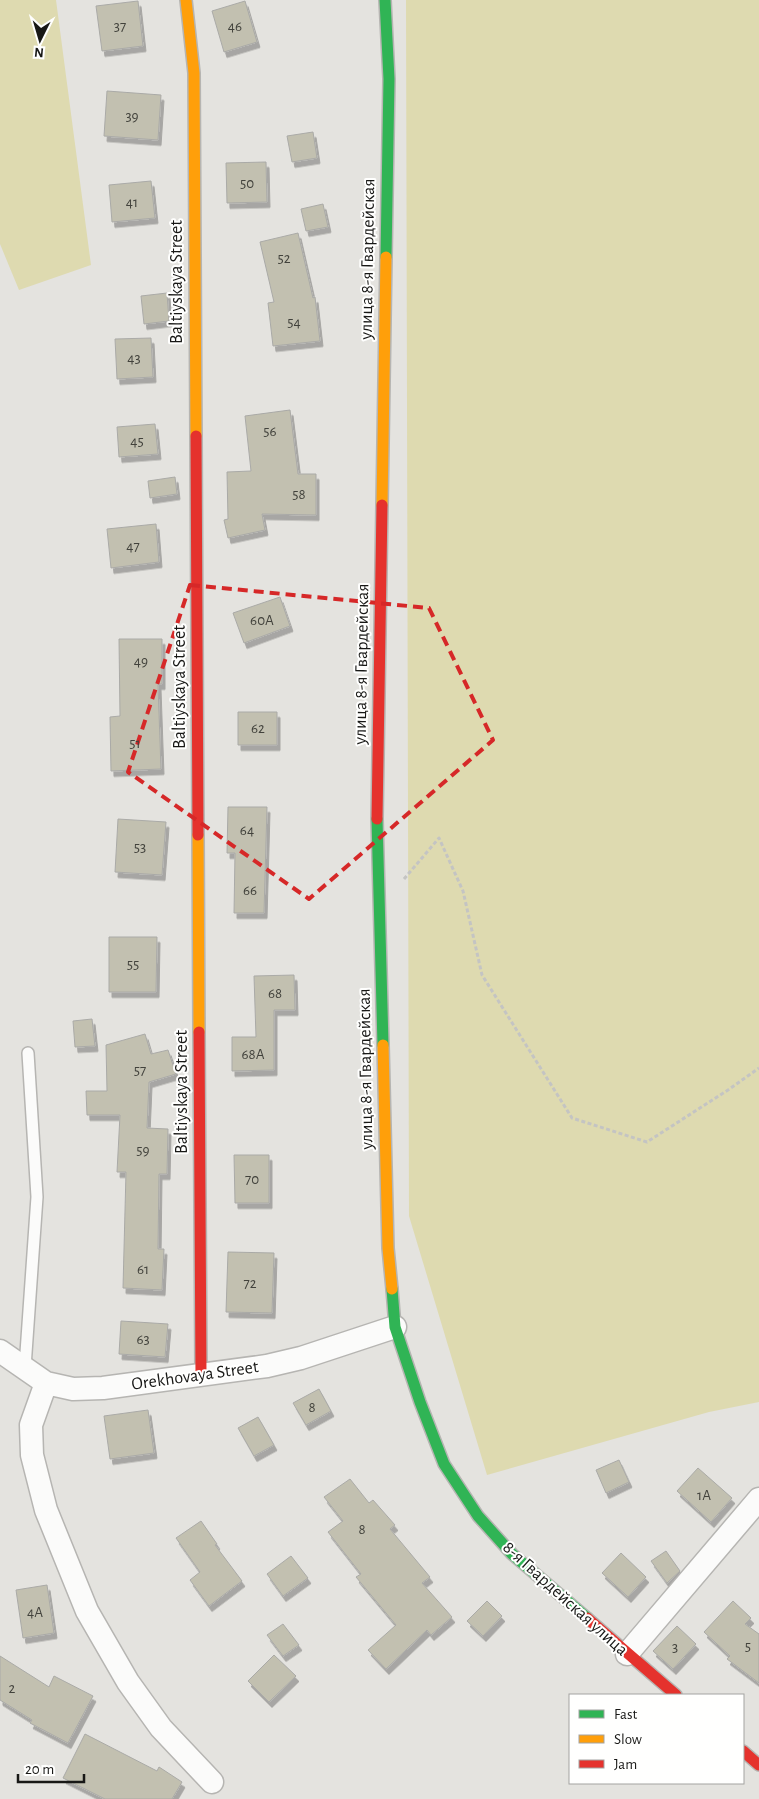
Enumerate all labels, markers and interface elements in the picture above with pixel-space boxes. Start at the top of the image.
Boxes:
north arrow [15,15,65,65]
house number: 37 [114,19,126,34]
house number: 46 [228,19,242,34]
text: N [33,45,44,59]
house number: 39 [125,109,139,124]
house number: 50 [240,176,254,191]
street label: улица 8-я Гвардейская [358,178,378,341]
house number: 41 [126,195,138,210]
street label: Baltiyskaya Street [168,220,186,344]
house number: 52 [277,251,291,266]
house number: 54 [287,315,301,330]
house number: 43 [127,351,141,366]
house number: 56 [263,424,277,439]
house number: 45 [130,434,144,449]
house number: 58 [292,487,306,502]
house number: 47 [126,539,140,554]
street label: улица 8-я Гвардейская [352,583,372,746]
house number: 60А [250,613,274,628]
street label: Baltiyskaya Street [171,625,189,749]
house number: 49 [134,654,148,669]
house number: 62 [251,721,265,736]
house number: 51 [129,736,141,751]
house number: 64 [240,823,254,838]
house number: 53 [134,840,146,855]
house number: 66 [243,883,257,898]
house number: 55 [127,957,139,972]
house number: 68 [268,986,282,1001]
street label: улица 8-я Гвардейская [356,988,376,1151]
street label: Baltiyskaya Street [173,1030,191,1154]
house number: 68А [242,1047,265,1062]
house number: 57 [134,1063,146,1078]
house number: 59 [136,1143,150,1158]
house number: 70 [245,1172,259,1187]
house number: 61 [137,1262,149,1277]
house number: 72 [243,1276,257,1291]
house number: 63 [136,1332,150,1347]
street label: Orekhovaya Street [130,1358,260,1394]
house number: 8 [308,1400,316,1415]
house number: 1А [697,1488,711,1503]
house number: 8 [358,1522,366,1537]
street label: 8-я Гвардейская улица [499,1538,631,1660]
house number: 4А [27,1605,43,1620]
house number: 5 [745,1639,751,1654]
house number: 3 [672,1640,678,1655]
house number: 2 [9,1681,16,1696]
legend [569,1694,744,1784]
text: Fast [614,1707,638,1722]
text: Slow [614,1732,642,1747]
scale bar [18,1752,84,1784]
text: Jam [614,1757,637,1772]
text: 20 m [25,1762,54,1777]

